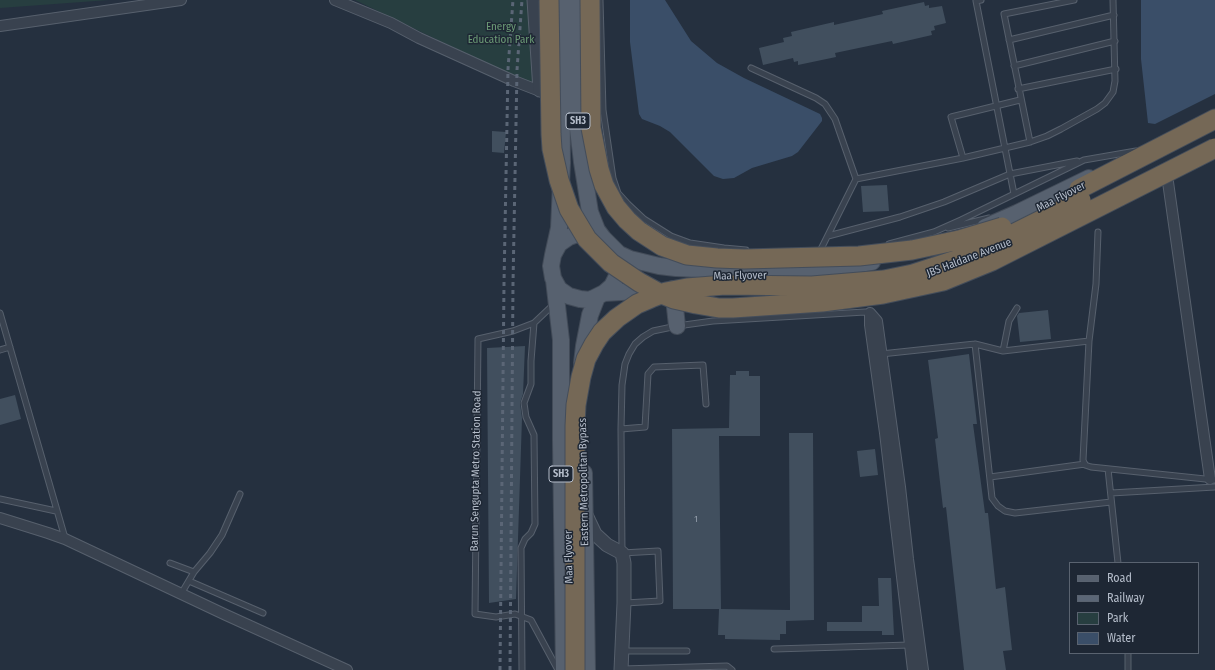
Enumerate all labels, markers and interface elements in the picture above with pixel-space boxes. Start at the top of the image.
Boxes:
park label: Energy Education Park [468,20,534,46]
road number: SH3 [566,113,590,129]
street label: Maa Flyover [1034,179,1088,215]
street label: JBS Haldane Avenue [925,236,1013,280]
street label: Maa Flyover [713,269,767,283]
street label: Barun Sengupta Metro Station Road [468,391,484,551]
street label: Eastern Metropolitan Bypass [576,418,592,546]
road number: SH3 [549,466,573,482]
house number: 1 [694,514,698,524]
street label: Maa Flyover [562,530,576,584]
legend [1069,562,1199,654]
text: Road [1107,571,1132,585]
text: Railway [1107,591,1144,605]
text: Park [1107,611,1128,625]
text: Water [1107,631,1135,645]

